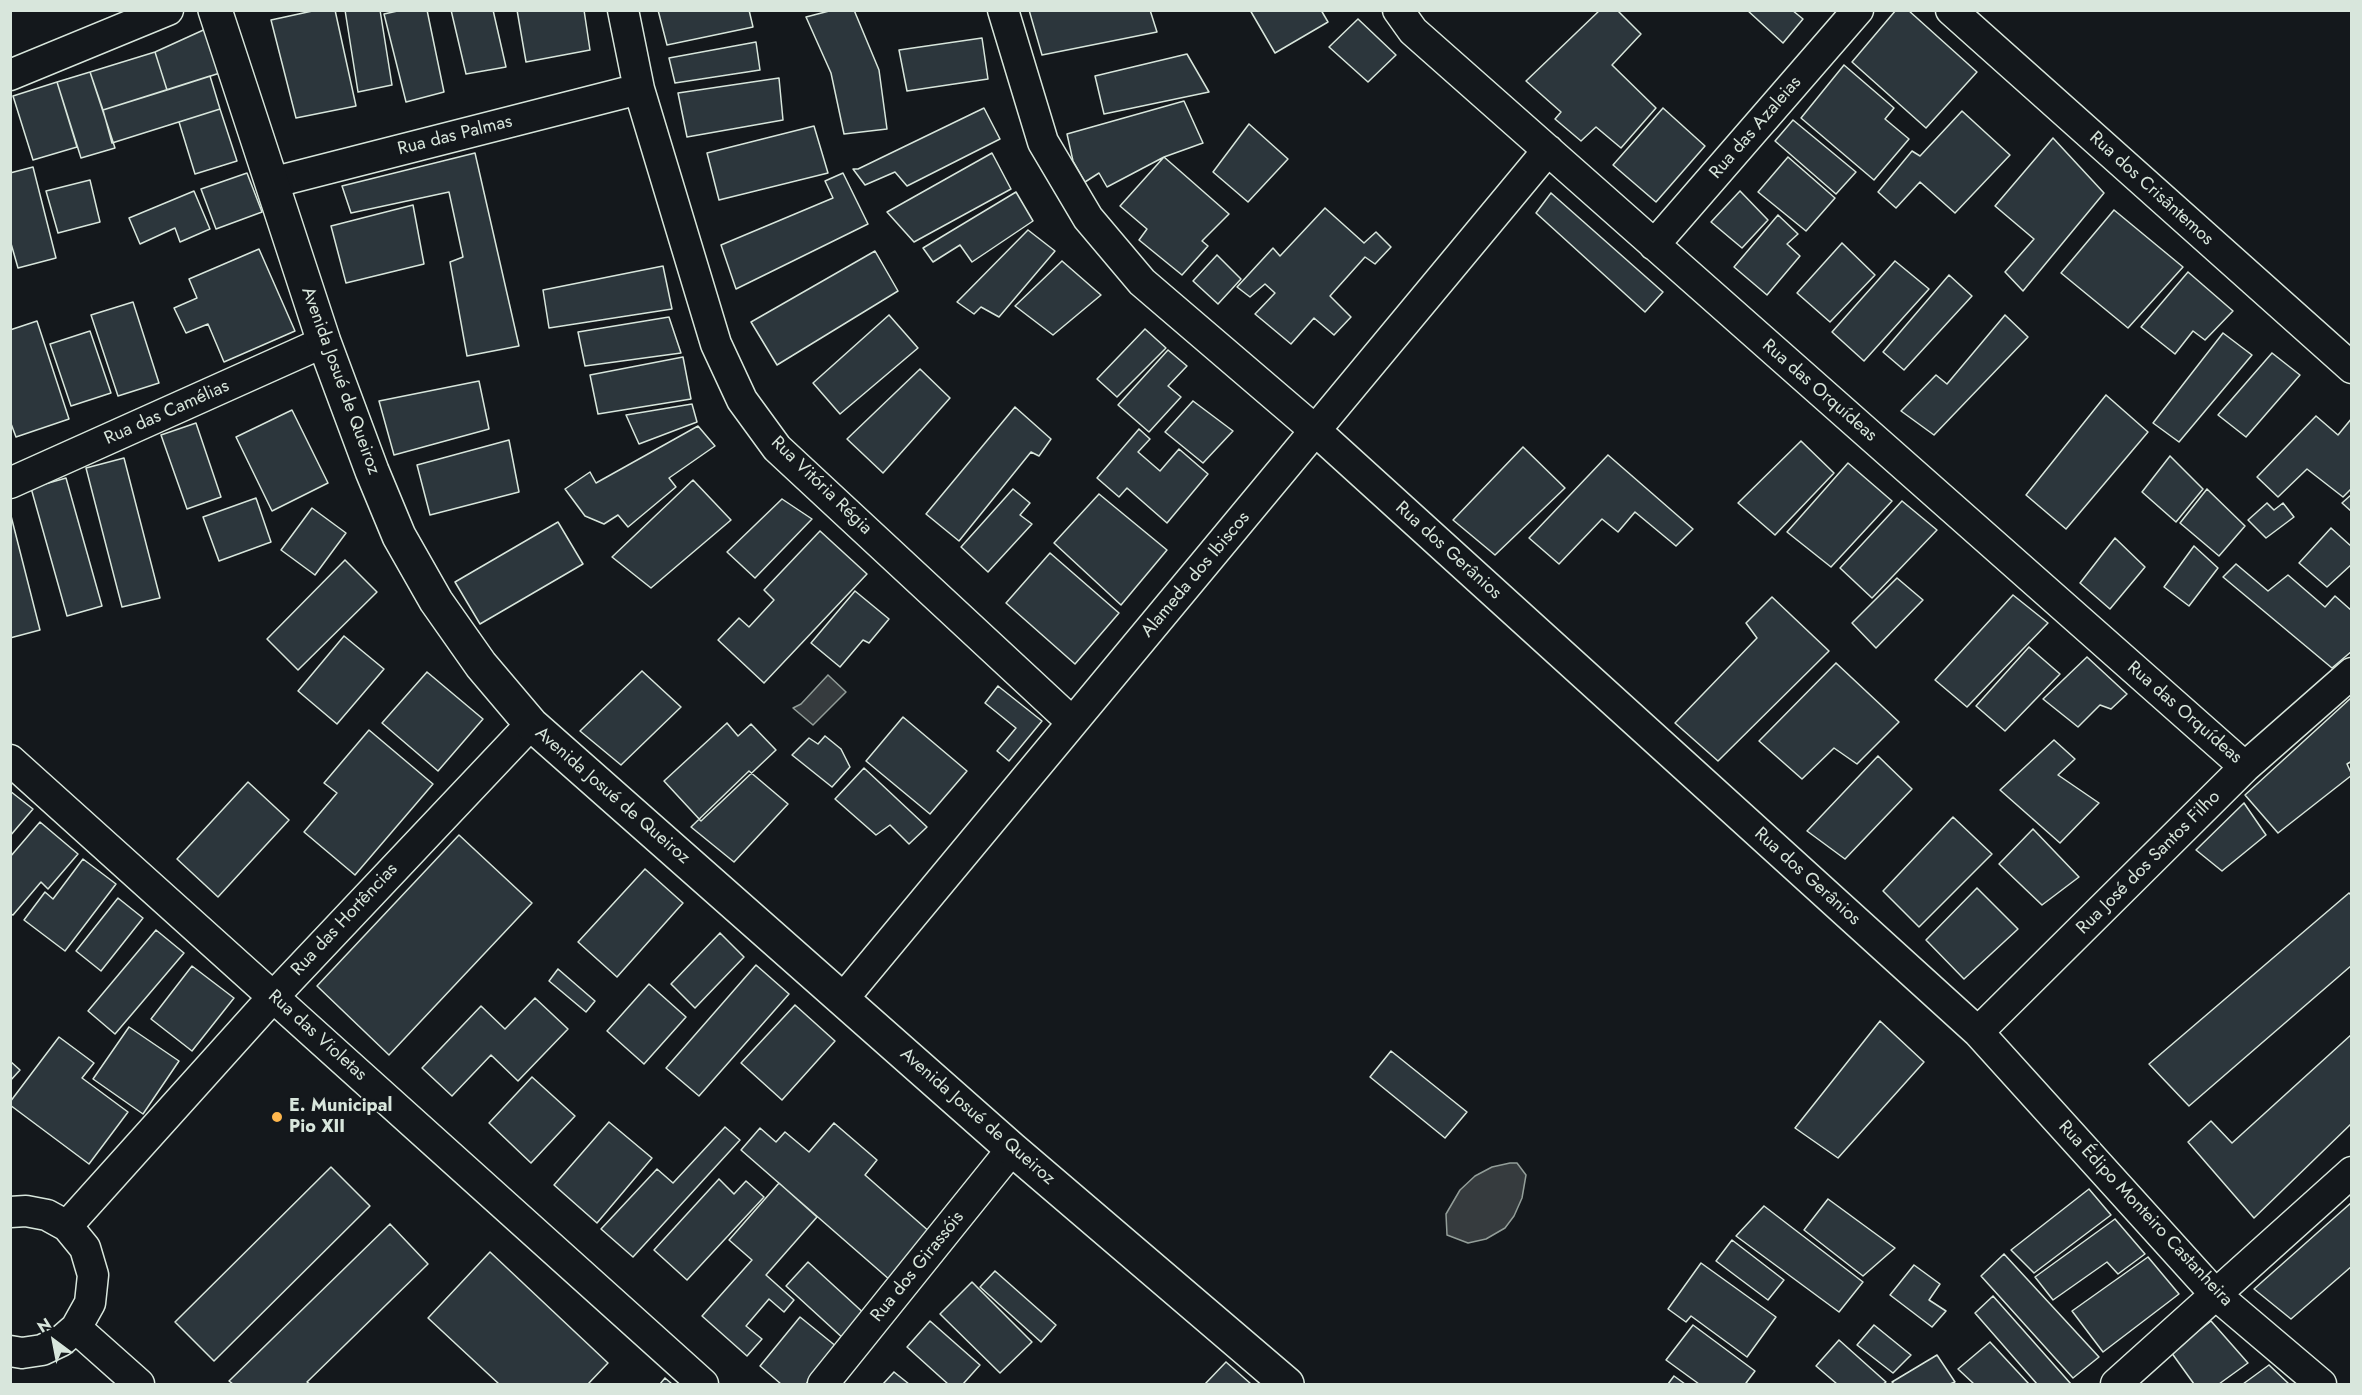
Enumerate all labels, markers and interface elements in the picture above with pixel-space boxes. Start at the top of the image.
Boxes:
street label: Rua das Azaleias [1706,72,1806,184]
street label: Rua das Palmas [396,111,514,161]
street label: Rua dos Crisântemos [2084,128,2218,250]
street label: Avenida Josué de Queiroz [296,284,384,478]
street label: Rua das Orquídeas [1757,335,1881,447]
street label: Rua das Camélias [101,376,233,450]
street label: Rua Vitória Régia [766,432,876,540]
street label: Rua dos Gerânios [1390,498,1506,604]
street label: Alameda dos Ibiscos [1137,508,1255,642]
street label: Rua das Orquídeas [2122,657,2246,769]
street label: Avenida Josué de Queiroz [530,723,694,869]
street label: Rua José dos Santos Filho [2073,787,2225,939]
street label: Rua dos Gerânios [1749,824,1865,930]
street label: Rua das Hortências [287,859,403,981]
street label: Rua das Violetas [263,986,371,1086]
street label: Avenida Josué de Queiroz [895,1044,1059,1190]
place label: E. Municipal Pio XII [289,1096,392,1138]
marker: E. Municipal Pio XII [270,1110,284,1124]
street label: Rua Édipo Monteiro Castanheira [2053,1117,2237,1311]
street label: Rua dos Girassóis [867,1207,969,1327]
north arrow [24,1311,84,1371]
text: N [33,1312,56,1338]

